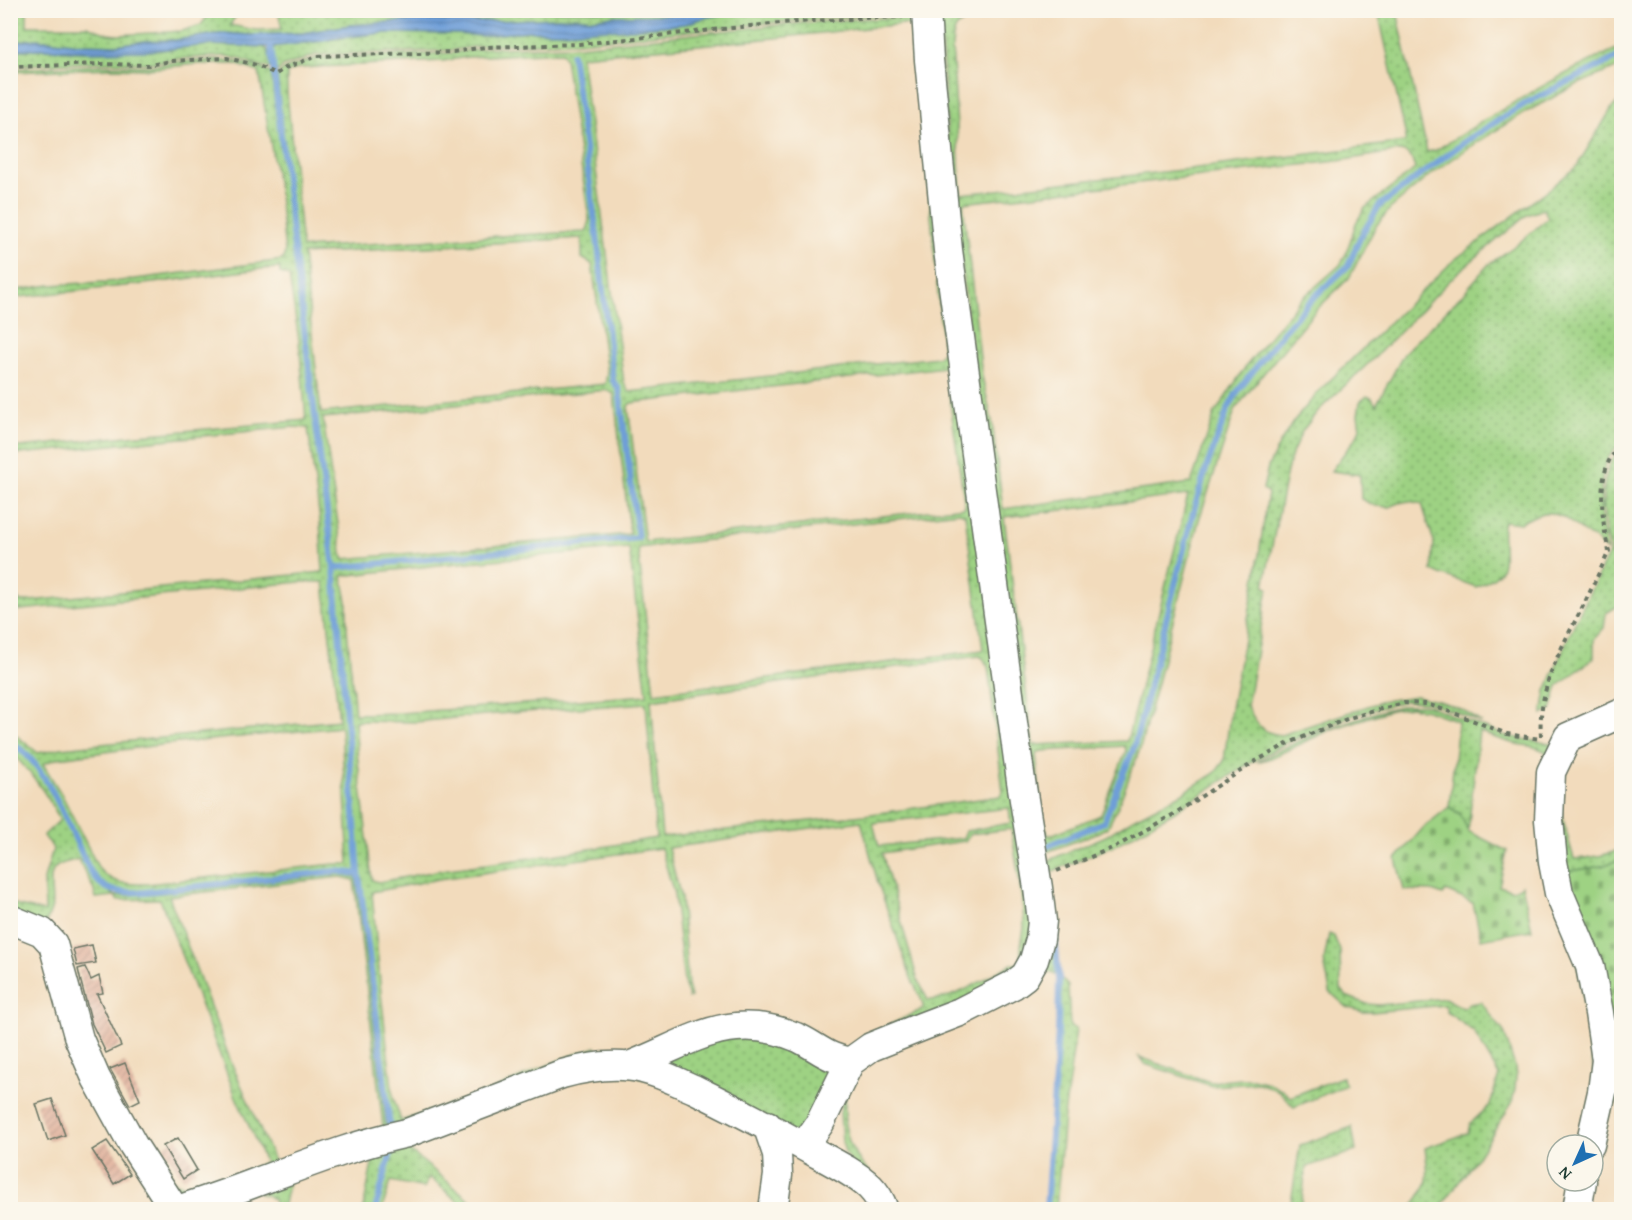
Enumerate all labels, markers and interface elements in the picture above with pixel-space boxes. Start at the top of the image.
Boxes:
north arrow [1545,1133,1605,1193]
text: N [1552,1161,1577,1186]

